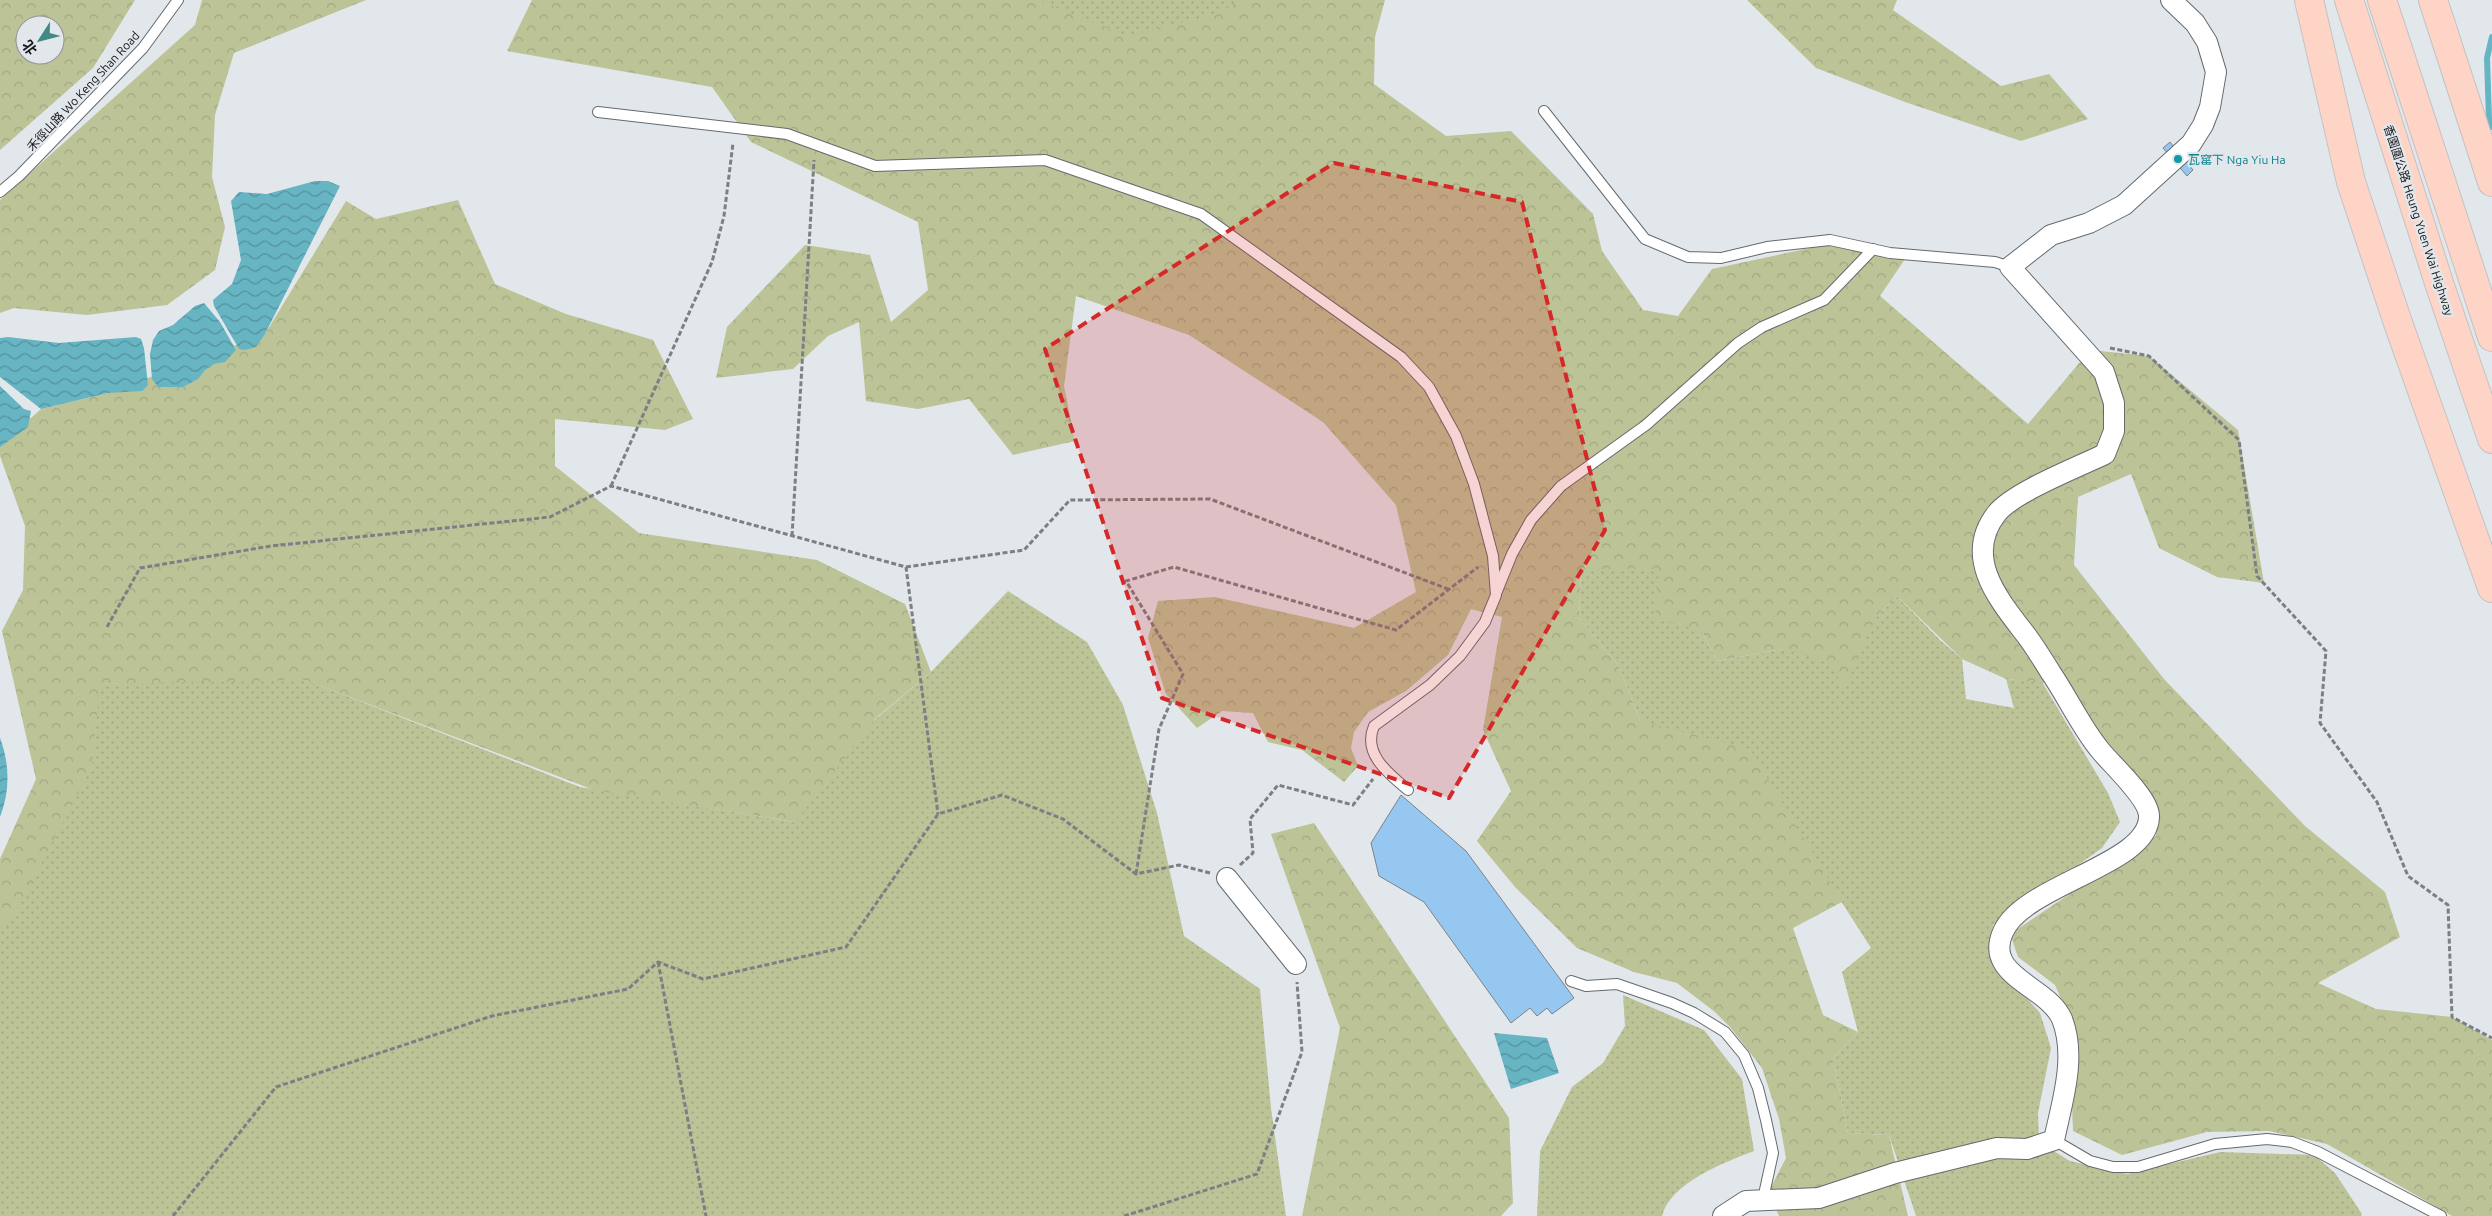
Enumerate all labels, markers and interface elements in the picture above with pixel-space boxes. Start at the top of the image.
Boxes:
north arrow [15,15,65,65]
street label: 禾徑山路 Wo Keng Shan Road [24,29,142,153]
text: 北 [19,37,40,58]
street label: 香園圍公路 Heung Yuen Wai Highway [2382,123,2456,317]
marker: 瓦窰下 Nga Yiu Ha [2172,153,2184,165]
place label: 瓦窰下 Nga Yiu Ha [2188,153,2286,166]

